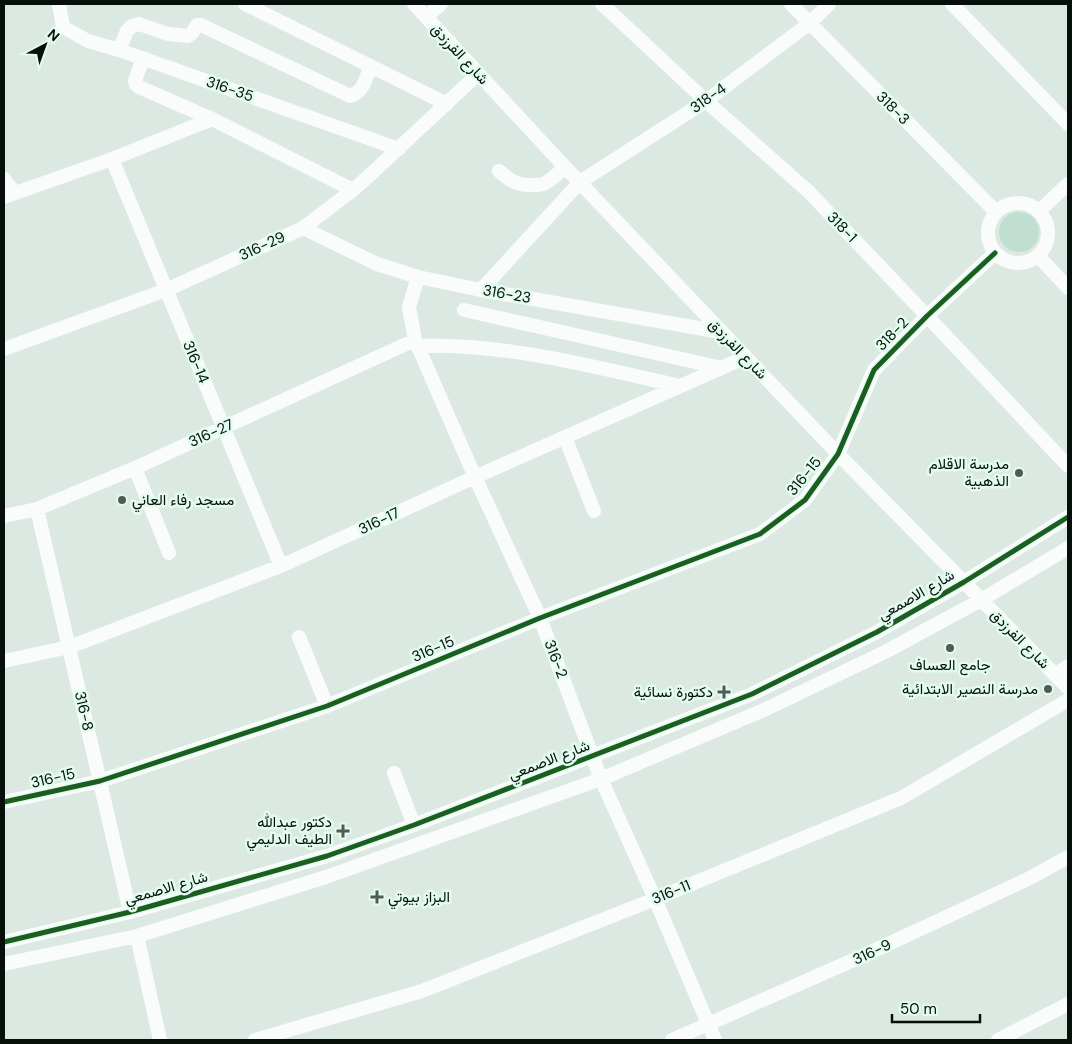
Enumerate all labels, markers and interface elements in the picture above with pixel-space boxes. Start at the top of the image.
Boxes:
street label: شارع الفرزدق [426,19,494,90]
north arrow [20,20,70,70]
text: N [44,25,63,45]
street label: 316-35 [204,72,256,106]
street label: 318-4 [686,78,730,118]
street label: 318-3 [872,87,914,129]
street label: 318-1 [823,207,861,247]
street label: 316-29 [236,227,288,265]
street label: 316-23 [481,280,533,308]
street label: 318-2 [871,313,913,355]
street label: شارع الفرزدق [704,315,772,384]
street label: 316-14 [178,338,214,386]
street label: 316-27 [185,414,237,452]
street label: 316-15 [782,452,826,500]
place label: مدرسة الاقلام الذهبية [929,454,1009,491]
marker: مدرسة الاقلام الذهبية [1013,467,1025,479]
place label: مسجد رفاء العاني [132,490,234,513]
marker: مسجد رفاء العاني [116,494,128,506]
street label: 316-17 [355,503,403,539]
street label: شارع الاصمعي [874,565,960,628]
street label: شارع الفرزدق [985,605,1054,674]
street label: 316-15 [409,631,457,667]
street label: 316-2 [540,637,572,681]
marker: جامع العساف [944,642,956,654]
place label: جامع العساف [910,655,990,676]
place label: مدرسة النصير الابتدائية [902,679,1038,699]
place label: دكتورة نسائية [634,682,713,702]
marker: مدرسة النصير الابتدائية [1042,683,1054,695]
marker: دكتورة نسائية [717,685,731,699]
street label: 316-8 [70,689,98,733]
street label: شارع الاصمعي [505,735,594,787]
street label: 316-15 [29,763,77,793]
place label: دكتور عبدالله الطيف الدليمي [247,812,332,852]
marker: دكتور عبدالله الطيف الدليمي [336,824,350,838]
street label: شارع الاصمعي [122,867,211,912]
street label: 316-11 [649,875,693,909]
place label: البزاز بيوتي [388,887,450,910]
marker: البزاز بيوتي [370,890,384,904]
street label: 316-9 [850,934,894,970]
scale bar [892,992,980,1024]
text: 50 m [900,999,937,1019]

